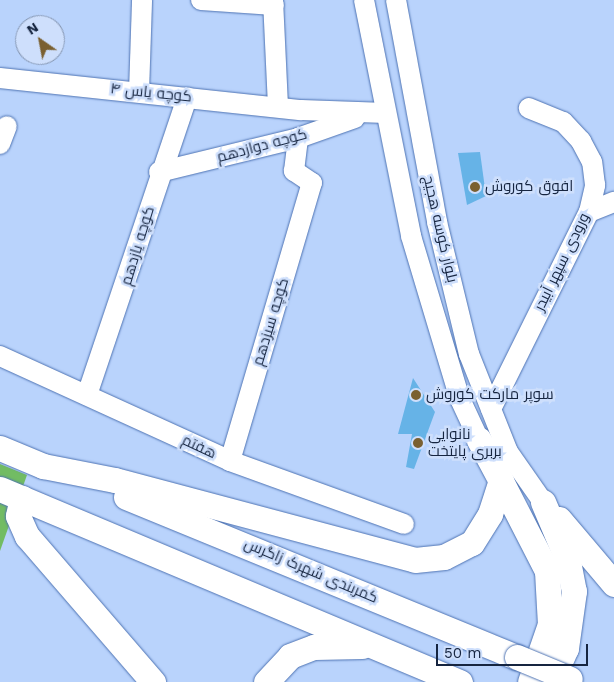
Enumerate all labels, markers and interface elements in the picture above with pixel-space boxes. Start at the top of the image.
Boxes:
north arrow [15,15,65,65]
text: N [24,19,41,38]
street label: کوچه یاس ۴ [109,80,193,106]
street label: کوچه دوازدهم [215,125,309,167]
street label: بلوار کوسه هجیج [419,174,461,284]
place label: افوق کوروش [485,178,573,196]
marker: افوق کوروش [469,181,481,193]
street label: کوچه یازدهم [117,204,159,288]
street label: ورودی سپهر آبیدر [530,210,594,314]
street label: کوچه سیزدهم [249,276,293,368]
place label: سوپر مارکت کوروش [426,386,554,404]
marker: سوپر مارکت کوروش [410,389,422,401]
place label: نانوایی بربری پایتخت [428,425,502,460]
street label: هفتم [179,431,219,463]
marker: نانوایی بربری پایتخت [412,437,424,449]
street label: کمربندی شهرک زاگرس [241,535,381,607]
scale bar [439,634,592,666]
text: 50 m [444,644,481,662]

